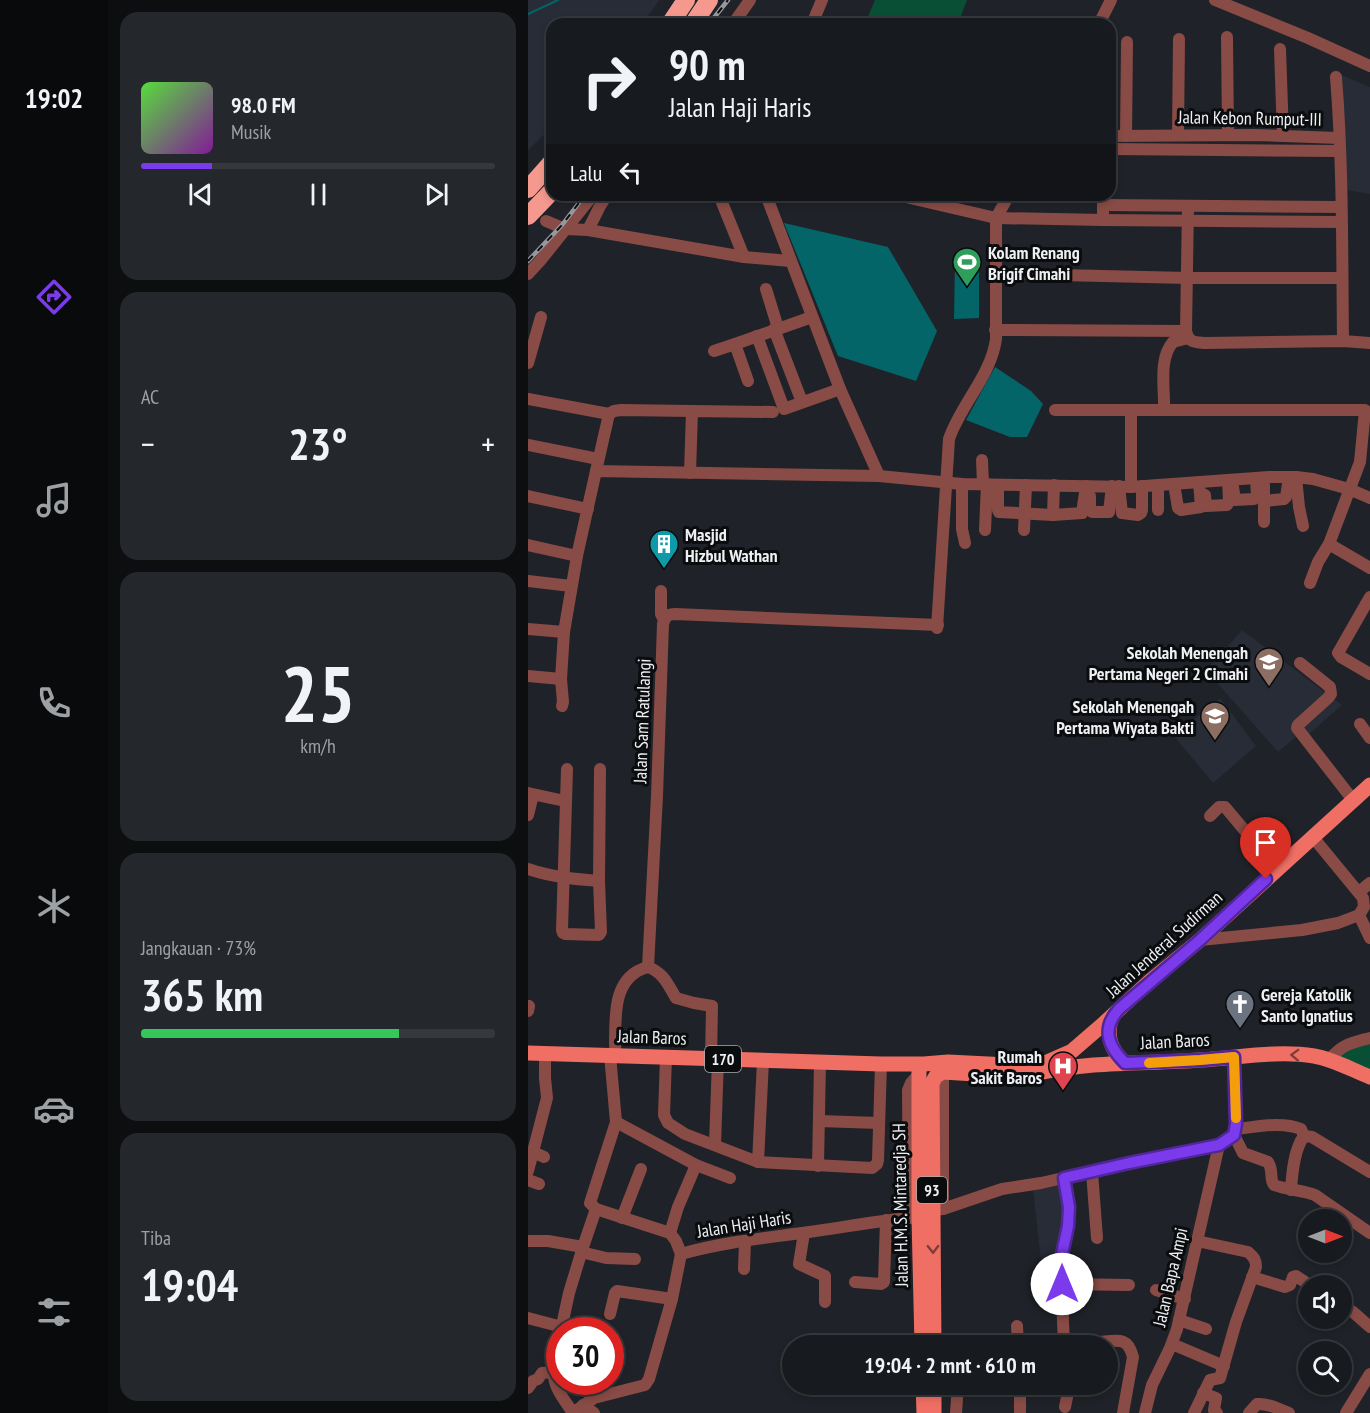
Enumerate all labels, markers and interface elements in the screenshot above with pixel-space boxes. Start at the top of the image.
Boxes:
text: 90 m [669,37,746,92]
icon: right [570,42,648,120]
text: 19:02 [25,81,83,115]
text: Jalan Haji Haris [669,90,811,124]
text: 98.0 FM [231,91,296,119]
street label: Jalan Kebon Rumput-III [1177,105,1322,131]
text: Musik [231,119,271,145]
icon: left [614,156,647,189]
text: Lalu [570,159,602,187]
icon: previous [184,178,217,211]
icon: pause [302,178,335,211]
icon: next [420,178,453,211]
place label: Kolam Renang Brigif Cimahi [988,241,1080,285]
sports icon: Kolam Renang Brigif Cimahi [951,246,983,288]
icon: directions [33,276,75,318]
text: AC [141,384,159,410]
text: 23° [288,414,348,472]
text: − [141,422,155,465]
text: + [481,422,495,465]
icon: music [33,479,75,521]
place label: Masjid Hizbul Wathan [685,523,778,567]
building icon: Masjid Hizbul Wathan [648,528,680,570]
place label: Sekolah Menengah Pertama Negeri 2 Cimahi [1089,641,1248,685]
text: 25 [281,643,355,744]
school or university icon: Sekolah Menengah Pertama Negeri 2 Cimahi [1253,646,1285,688]
street label: Jalan Sam Ratulangi [628,658,656,785]
icon: phone [33,682,75,724]
place label: Sekolah Menengah Pertama Wiyata Bakti [1056,695,1194,739]
school or university icon: Sekolah Menengah Pertama Wiyata Bakti [1199,700,1231,742]
text: km/h [300,733,336,759]
pin [1240,817,1291,879]
icon: arrive [1249,826,1282,859]
icon: climate [33,885,75,927]
street label: Jalan Jenderal Sudirman [1100,886,1227,1003]
text: Jangkauan · 73% [141,935,256,961]
text: 365 km [141,965,263,1023]
place label: Gereja Katolik Santo Ignatius [1261,983,1353,1027]
church icon: Gereja Katolik Santo Ignatius [1224,988,1256,1030]
street label: Jalan Baros [616,1024,687,1050]
street label: Jalan Baros [1139,1028,1210,1054]
place label: Rumah Sakit Baros [970,1045,1042,1089]
road number: 170 [705,1046,741,1072]
one-way arrow [1290,1048,1299,1061]
hospital icon: Rumah Sakit Baros [1047,1050,1079,1092]
icon: car [33,1088,75,1130]
street label: Jalan H.M.S. Mintaredja SH [887,1123,913,1288]
road number: 93 [917,1177,947,1203]
street label: Jalan Haji Haris [694,1205,793,1243]
north arrow [1298,1209,1352,1263]
map controls [1298,1209,1352,1395]
text: Tiba [141,1225,171,1251]
street label: Jalan Bapa Ampi [1147,1225,1193,1330]
one-way arrow [927,1244,939,1253]
position arrow [1030,1252,1094,1316]
text: 19:04 [141,1255,238,1313]
button: sound [1298,1275,1352,1329]
icon: filters [33,1291,75,1333]
speed limit sign: 30 [546,1317,624,1395]
button: search [1298,1341,1352,1395]
text: 19:04 · 2 mnt · 610 m [864,1351,1036,1379]

